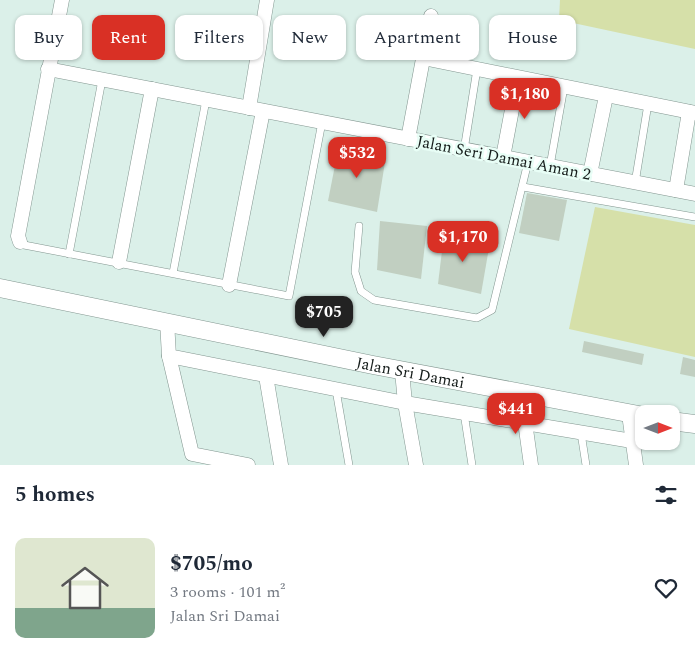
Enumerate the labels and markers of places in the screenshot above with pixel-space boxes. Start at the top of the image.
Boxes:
pin: $1,180 [484,78,566,120]
pin: $532 [327,136,387,179]
pin: $1,170 [422,220,504,263]
pin: $705 [294,296,354,338]
pin: $441 [486,392,546,435]

